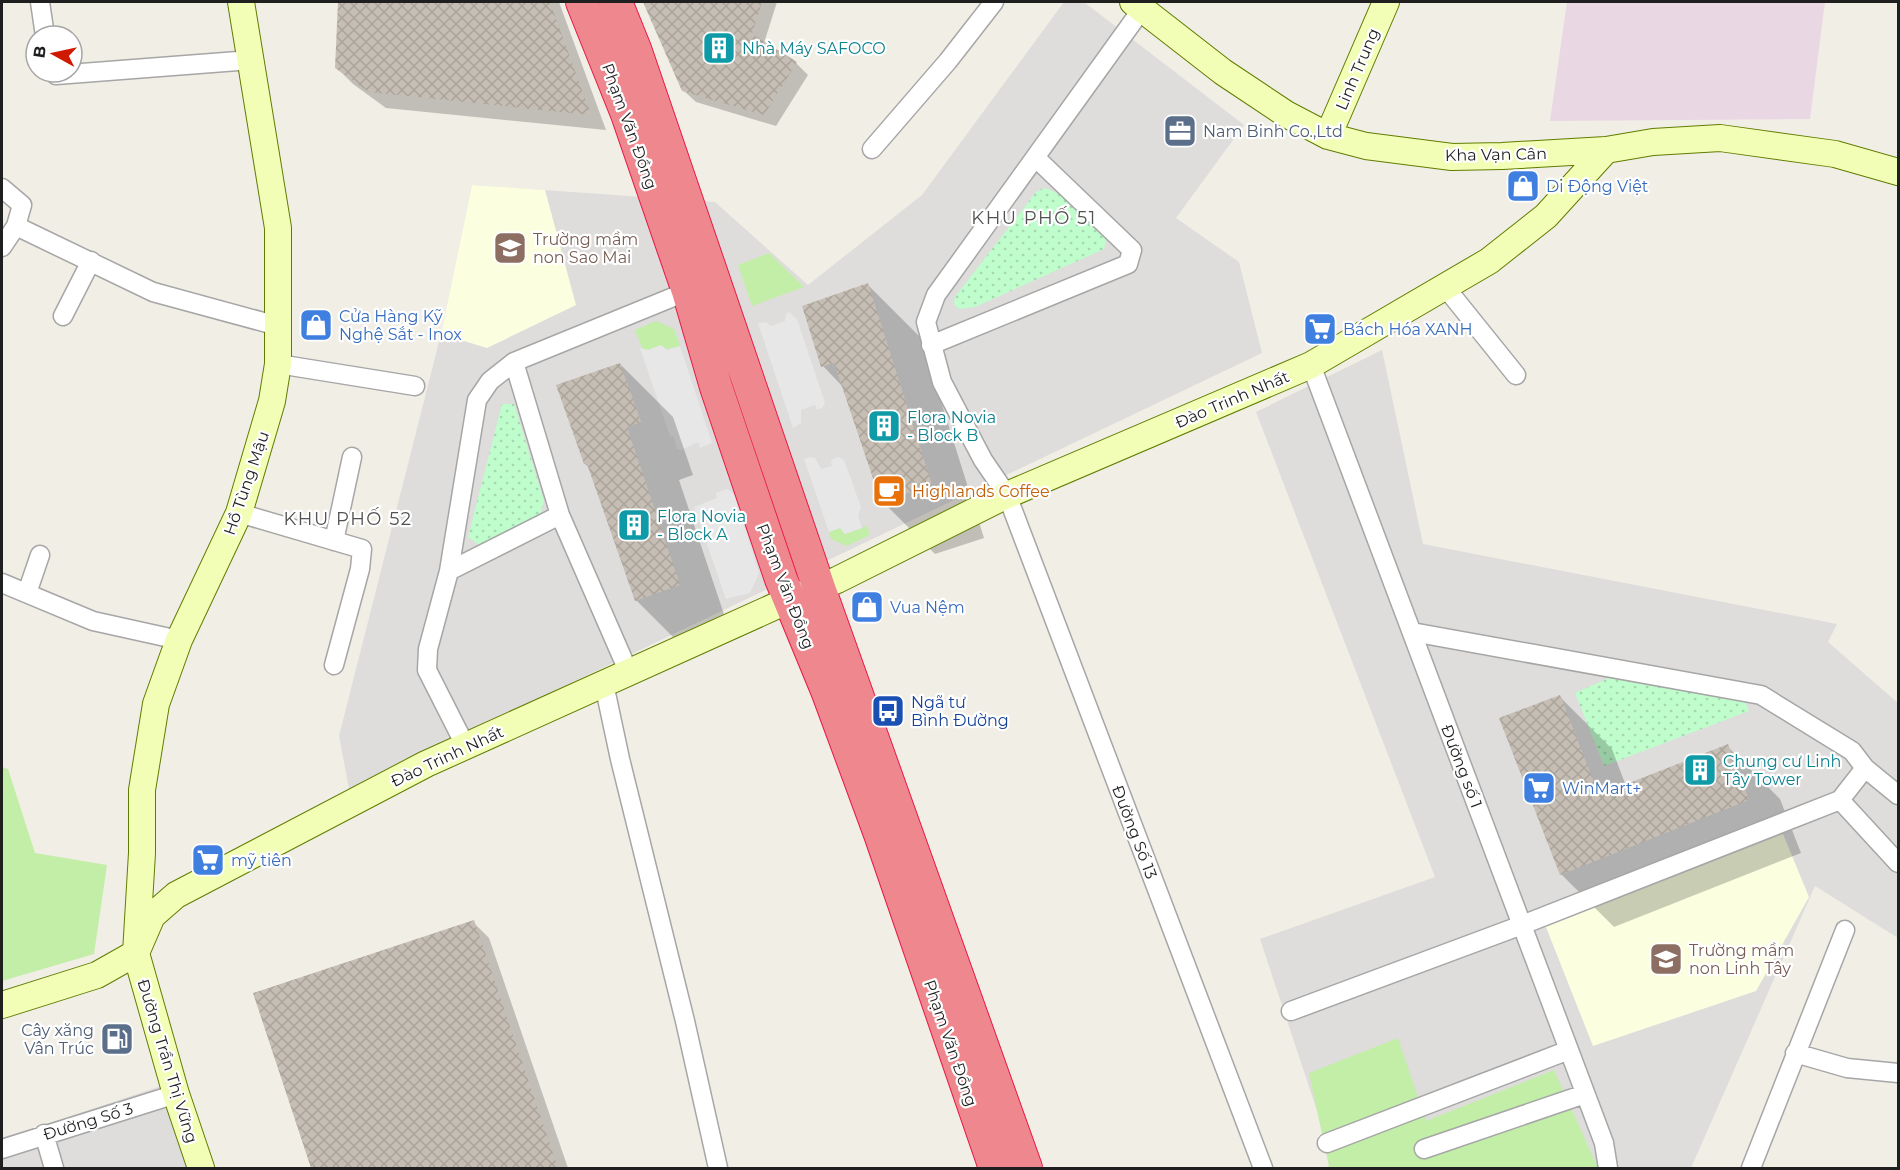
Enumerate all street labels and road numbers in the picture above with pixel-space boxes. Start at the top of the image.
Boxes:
street label: Linh Trung [1332,25,1383,113]
street label: Phạm Văn Đồng [598,61,661,192]
street label: Kha Vạn Cân [1445,144,1547,165]
street label: Đào Trinh Nhất [1172,367,1293,432]
street label: Hồ Tùng Mậu [220,429,273,537]
street label: Phạm Văn Đồng [753,521,818,652]
street label: Đào Trinh Nhất [388,722,507,791]
street label: Đường số 1 [1437,722,1486,810]
street label: Đường Số 13 [1108,783,1161,882]
street label: Đường Trần Thị Vững [134,977,202,1145]
street label: Phạm Văn Đồng [920,977,981,1109]
street label: Đường Số 3 [41,1099,135,1144]

